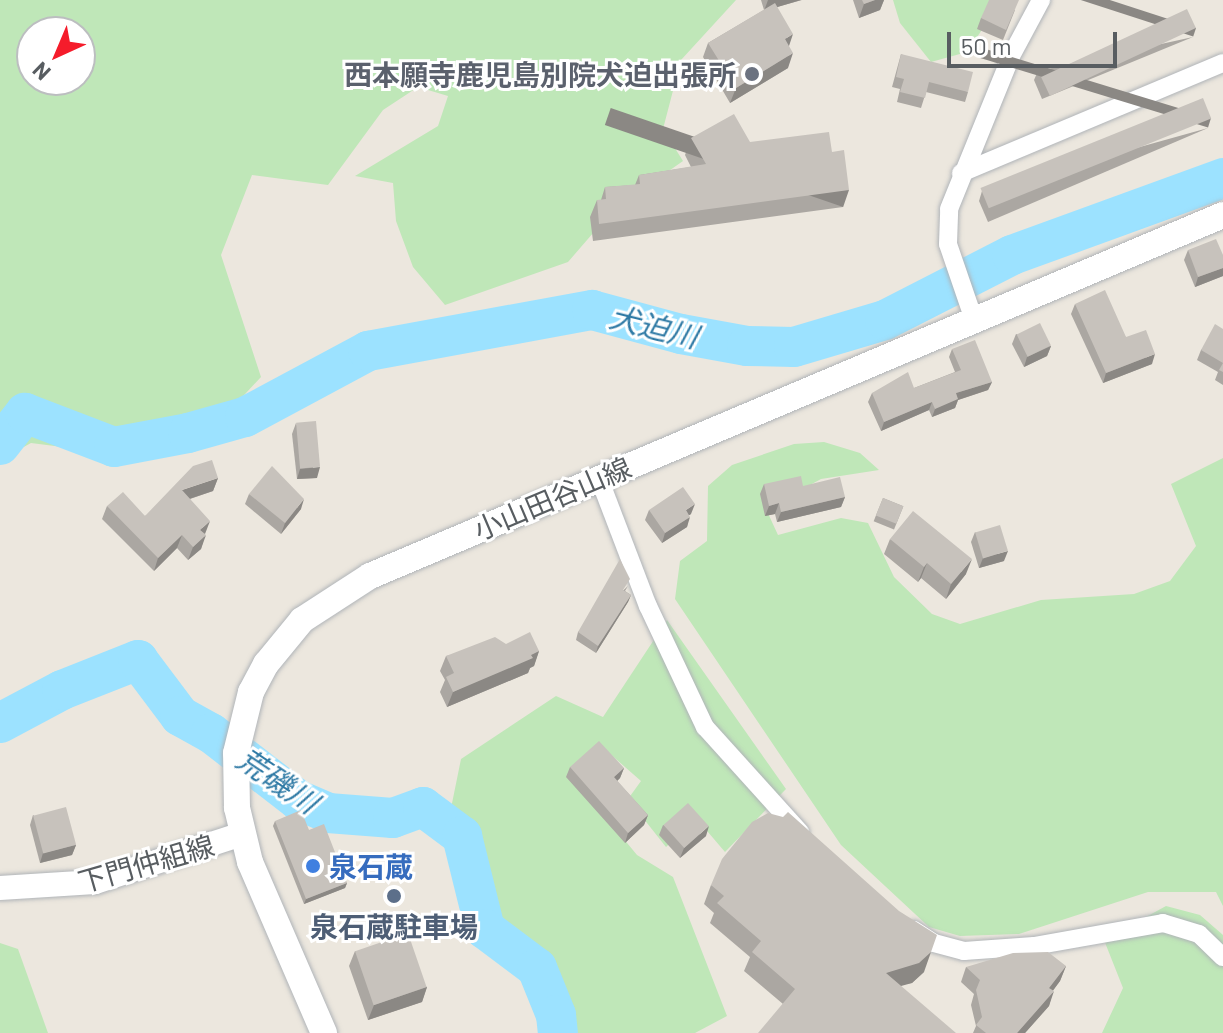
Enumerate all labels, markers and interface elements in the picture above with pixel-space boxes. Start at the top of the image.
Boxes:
north arrow [16,16,96,96]
scale bar [951,16,1121,66]
text: 50 m [961,31,1012,60]
text: N [26,57,55,86]
place label: 西本願寺鹿児島別院犬迫出張所 [344,57,736,91]
marker: 西本願寺鹿児島別院犬迫出張所 [743,65,761,83]
water label: 犬迫川 [606,298,702,354]
street label: 小山田谷山線 [468,450,636,546]
water label: 荒磯川 [231,740,325,820]
street label: 下門仲組線 [74,828,218,898]
place label: 泉石蔵 [329,849,413,883]
marker: 泉石蔵 [304,857,322,875]
marker: 泉石蔵駐車場 [385,887,403,905]
place label: 泉石蔵駐車場 [310,909,478,943]

